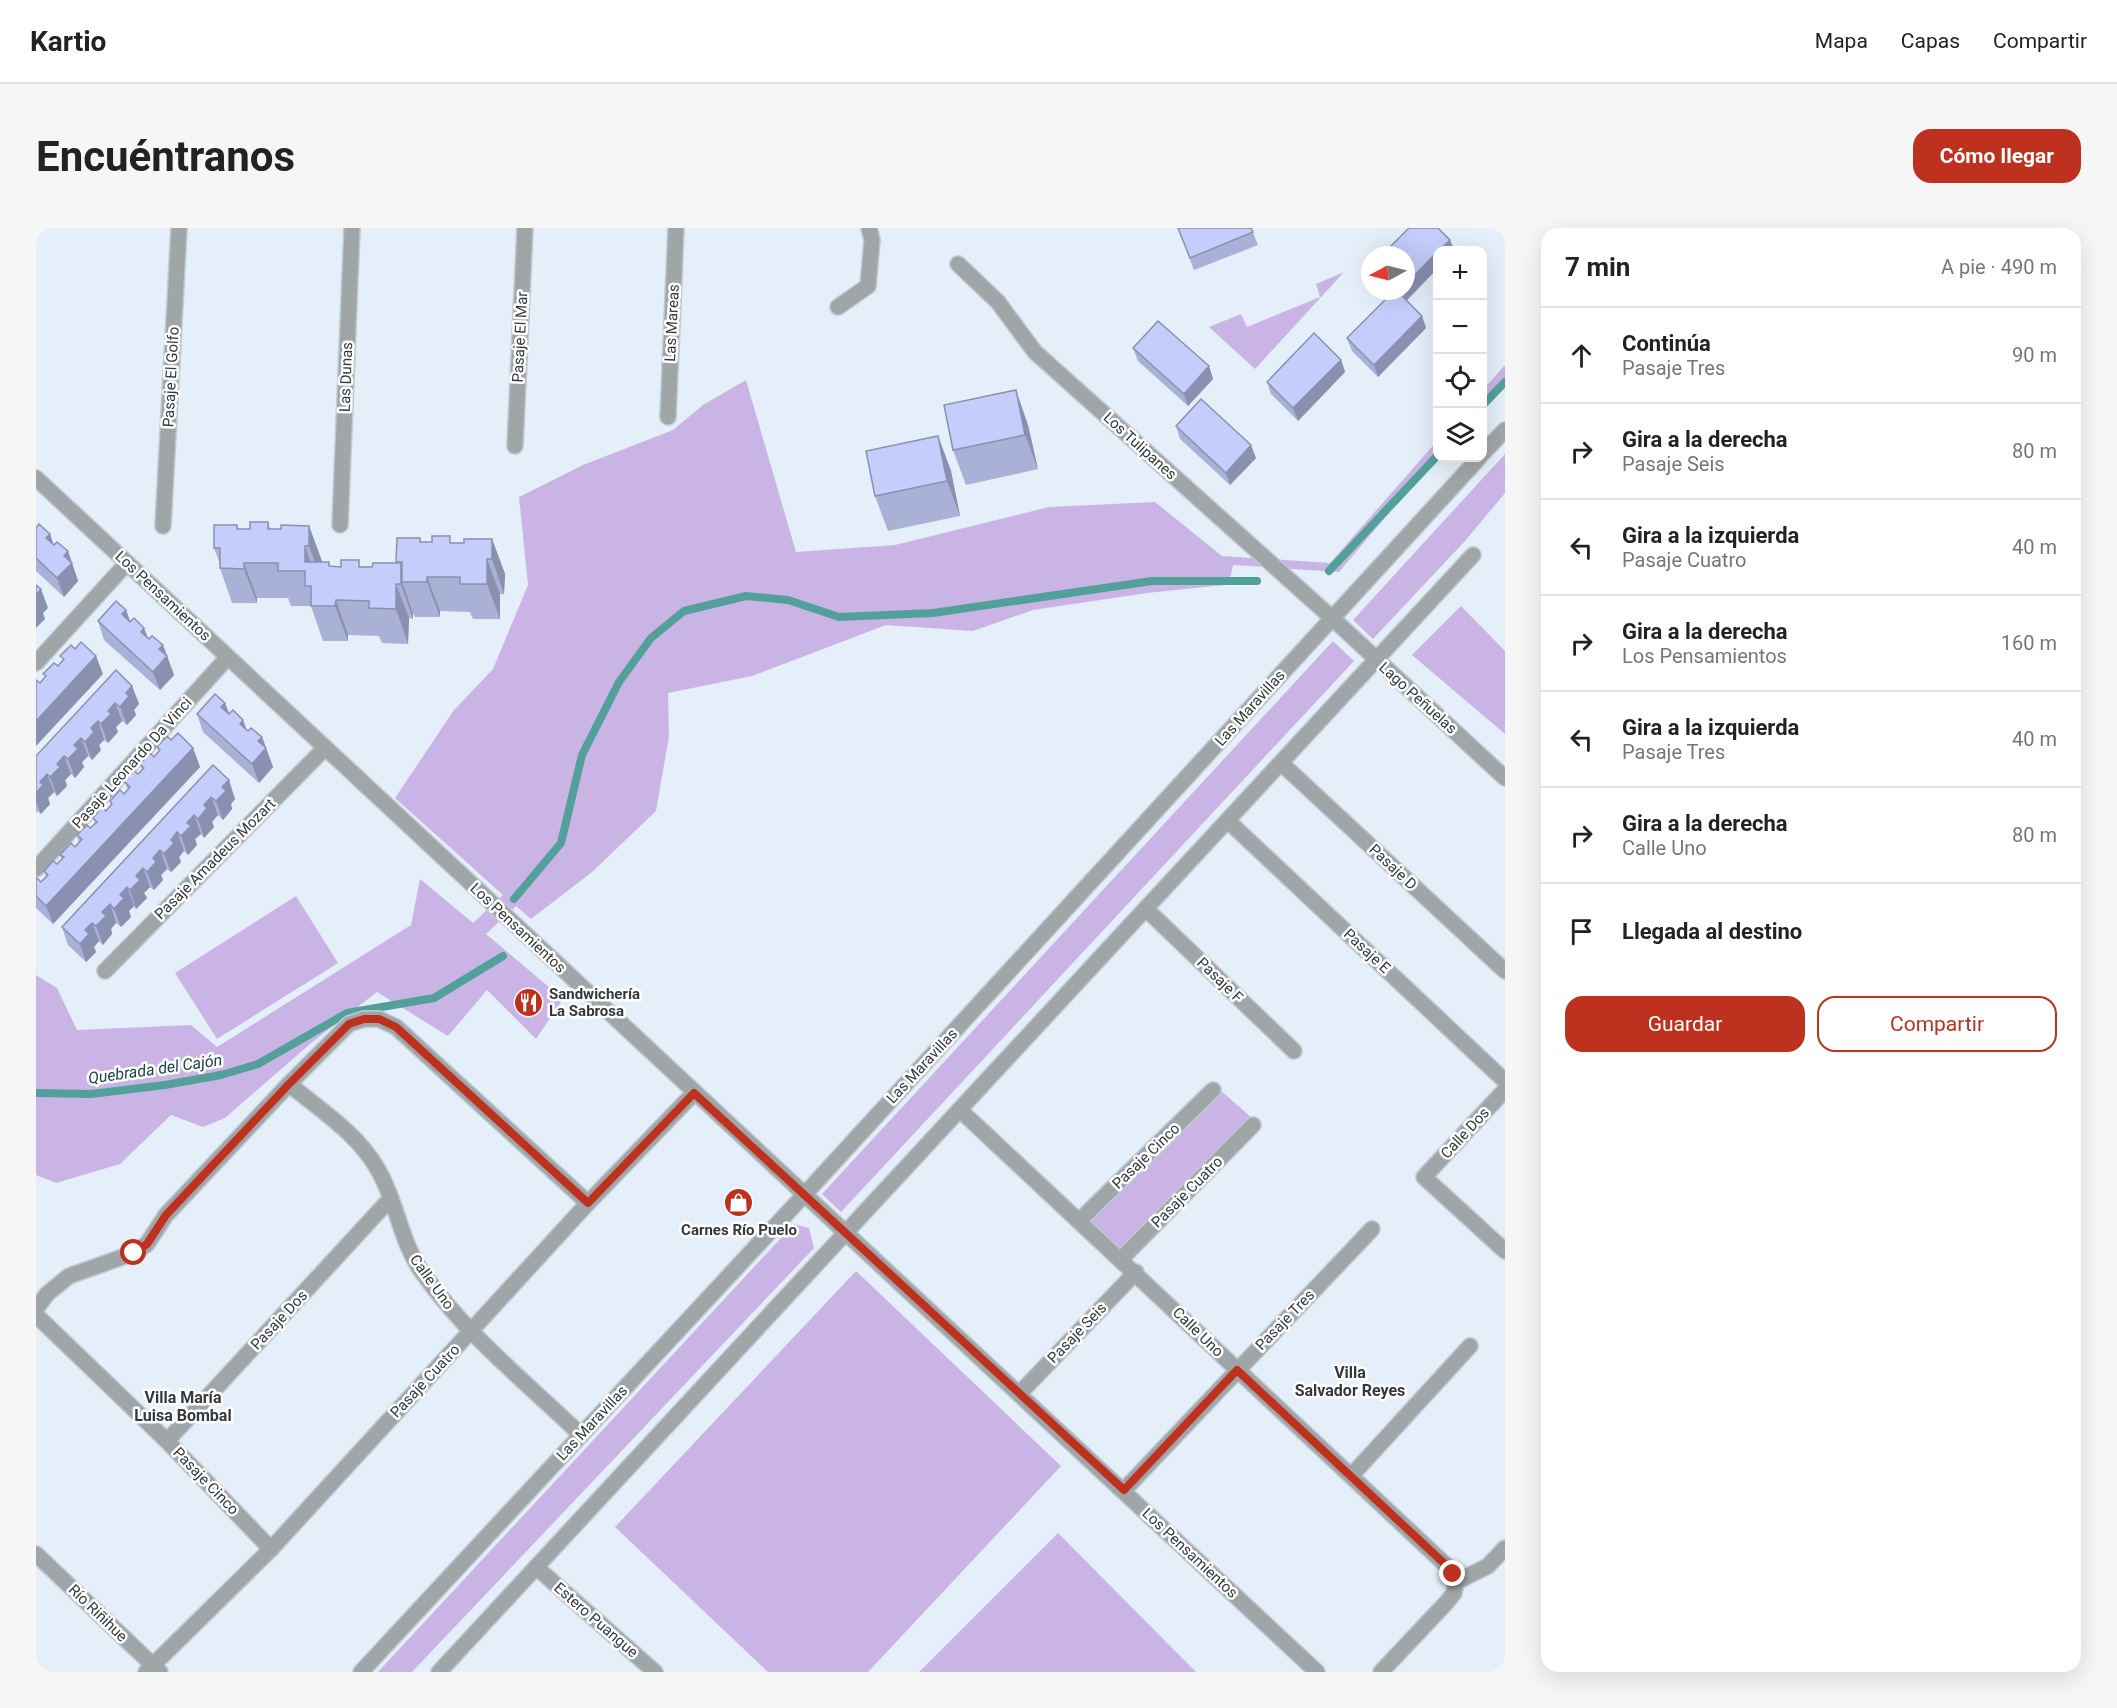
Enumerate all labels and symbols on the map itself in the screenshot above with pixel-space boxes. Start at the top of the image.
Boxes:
north arrow [1361,246,1415,300]
street label: Las Mareas [661,284,683,362]
street label: Pasaje El Mar [509,291,531,383]
street label: Pasaje El Golfo [159,326,183,428]
street label: Las Dunas [336,342,356,412]
street label: Los Tulipanes [1100,408,1180,484]
street label: Los Pensamientos [112,547,214,645]
street label: Lago Peñuelas [1375,658,1461,738]
street label: Las Maravillas [1211,666,1289,750]
street label: Pasaje Leonardo Da Vinci [68,694,196,832]
street label: Pasaje Amadeus Mozart [151,795,279,923]
street label: Pasaje D [1365,840,1421,894]
street label: Los Pensamientos [467,879,569,977]
street label: Pasaje E [1340,925,1394,977]
street label: Pasaje F [1193,954,1247,1006]
place label: Sandwichería La Sabrosa [549,985,640,1020]
restaurant icon: Sandwichería La Sabrosa [512,987,544,1019]
street label: Las Maravillas [883,1025,961,1107]
water label: Quebrada del Cajón [87,1050,223,1088]
street label: Calle Dos [1437,1104,1493,1162]
street label: Pasaje Cinco [1109,1119,1183,1193]
street label: Pasaje Cuatro [1148,1153,1226,1231]
shop icon: Carnes Río Puelo [723,1187,755,1219]
place label: Carnes Río Puelo [681,1221,797,1239]
route start [120,1239,146,1265]
street label: Calle Uno [406,1251,458,1313]
street label: Pasaje Dos [247,1286,311,1354]
street label: Pasaje Tres [1252,1286,1318,1354]
street label: Pasaje Seis [1044,1299,1110,1367]
street label: Calle Uno [1169,1303,1227,1361]
street label: Pasaje Cuatro [387,1341,463,1421]
district label: Villa Salvador Reyes [1295,1363,1405,1400]
street label: Las Maravillas [553,1382,631,1464]
district label: Villa María Luisa Bombal [134,1388,232,1425]
street label: Pasaje Cinco [169,1444,243,1518]
street label: Los Pensamientos [1139,1504,1241,1602]
route end [1439,1560,1465,1586]
street label: Estero Puangue [550,1579,642,1661]
street label: Río Riñihue [65,1581,131,1645]

